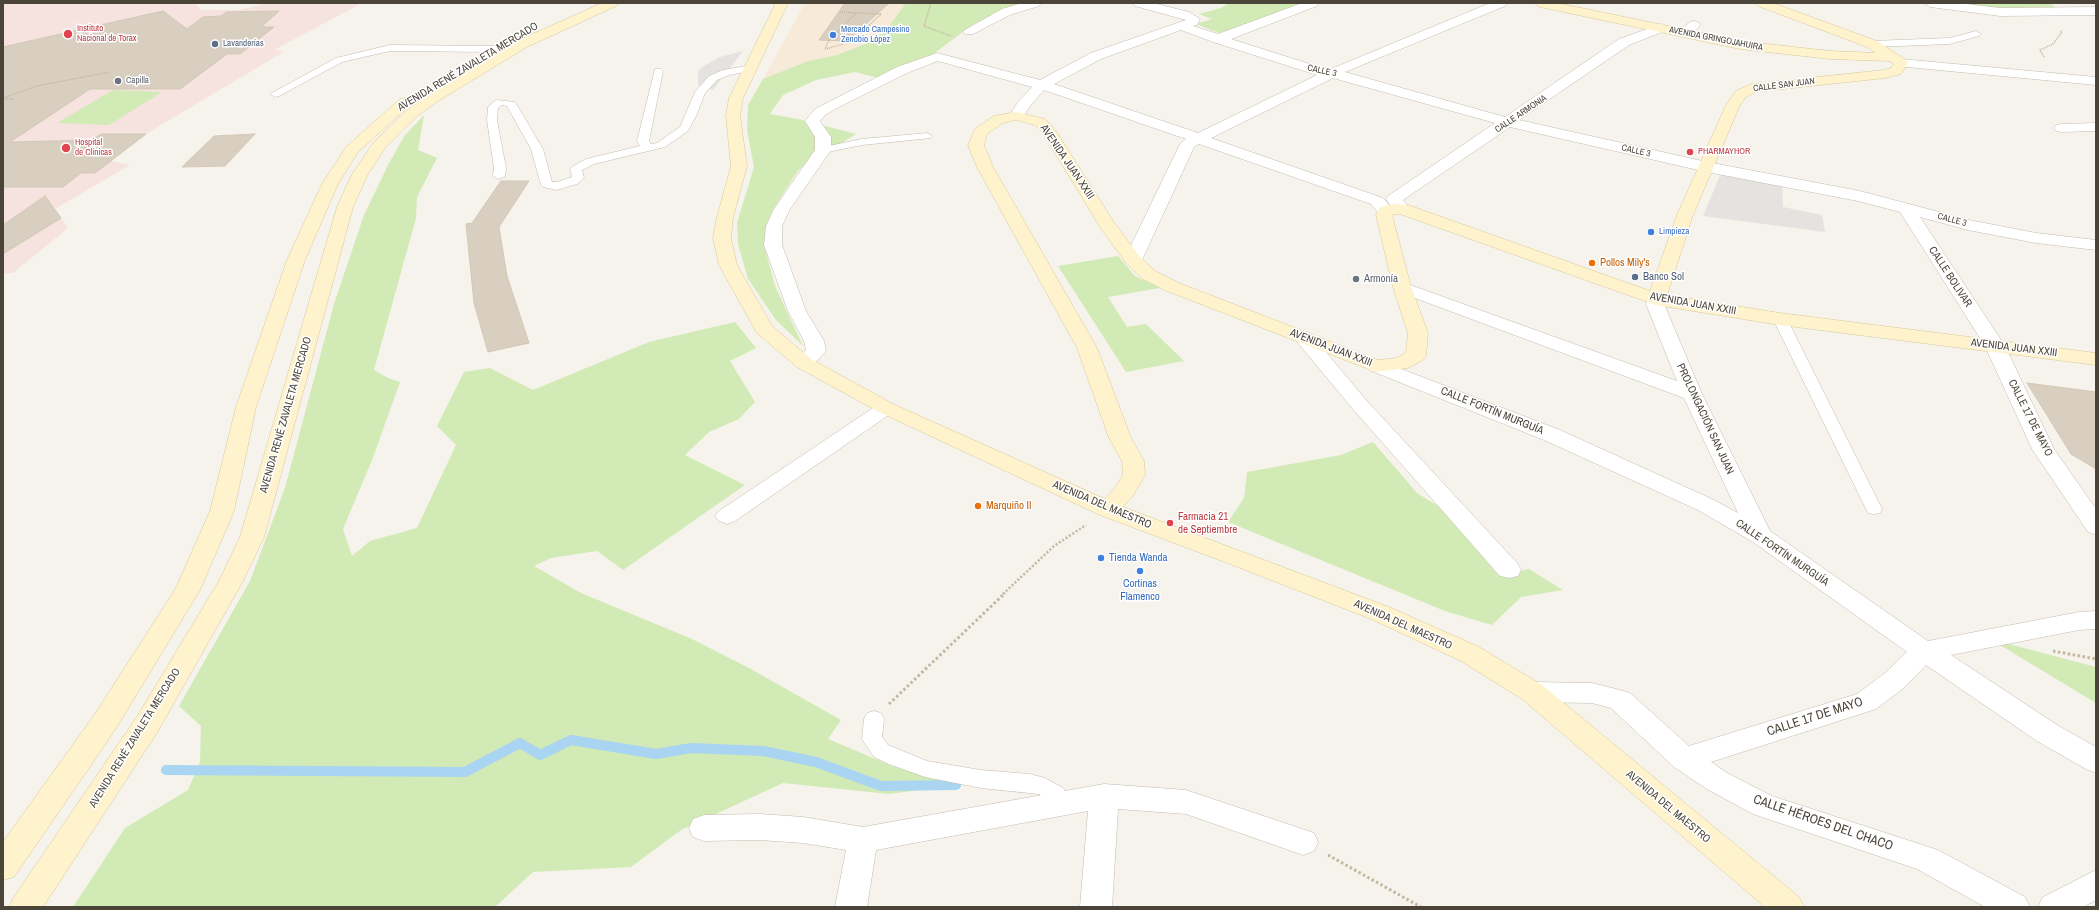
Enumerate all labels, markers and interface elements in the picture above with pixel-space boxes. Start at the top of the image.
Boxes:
street label: AVENIDA RENÉ ZAVALETA MERCADO [395,20,541,114]
place label: Instituto Nacional de Torax [77,24,136,45]
place label: Mercado Campesino Zenobio López [841,25,909,46]
street label: AVENIDA GRINGOJAHUIRA [1668,25,1764,53]
marker: Instituto Nacional de Torax [62,28,74,40]
marker: Mercado Campesino Zenobio López [828,30,838,40]
marker: Lavanderías [210,39,220,49]
place label: Lavanderías [223,39,264,49]
street label: CALLE 3 [1306,63,1338,79]
marker: Capilla [113,76,123,86]
place label: Capilla [126,76,149,86]
street label: CALLE SAN JUAN [1753,76,1815,94]
street label: CALLE ARMONIA [1493,93,1549,135]
street label: AVENIDA JUAN XXIII [1037,122,1097,202]
place label: Hospital de Clínicas [75,138,112,159]
marker: Hospital de Clínicas [60,142,72,154]
street label: CALLE 3 [1620,142,1652,160]
marker: PHARMAYHOR [1685,147,1695,157]
place label: PHARMAYHOR [1698,147,1750,157]
street label: CALLE 3 [1936,211,1968,229]
marker: Limpieza [1646,227,1656,237]
place label: Limpieza [1659,227,1689,237]
street label: CALLE BOLIVAR [1926,244,1974,310]
place label: Pollos Mily's [1600,256,1650,270]
marker: Pollos Mily's [1587,258,1597,268]
place label: Banco Sol [1643,270,1684,284]
place label: Armonía [1364,272,1398,286]
marker: Banco Sol [1630,272,1640,282]
marker: Armonía [1351,274,1361,284]
street label: AVENIDA JUAN XXIII [1649,290,1737,318]
street label: AVENIDA JUAN XXIII [1288,326,1374,370]
street label: AVENIDA RENÉ ZAVALETA MERCADO [257,335,315,495]
street label: AVENIDA JUAN XXIII [1970,336,2058,360]
street label: PROLONGACIÓN SAN JUAN [1673,361,1737,477]
street label: CALLE 17 DE MAYO [2005,377,2055,459]
street label: CALLE FORTÍN MURGUÍA [1439,384,1545,438]
street label: AVENIDA DEL MAESTRO [1051,478,1153,532]
place label: Marquiño II [986,499,1032,513]
marker: Marquiño II [973,501,983,511]
place label: Farmacia 21 de Septiembre [1178,510,1237,536]
street label: CALLE FORTÍN MURGUÍA [1733,517,1831,589]
marker: Farmacia 21 de Septiembre [1165,518,1175,528]
place label: Tienda Wanda [1109,551,1168,565]
marker: Tienda Wanda [1096,553,1106,563]
marker: Cortinas Flamenco [1135,566,1145,576]
place label: Cortinas Flamenco [1120,577,1160,603]
street label: AVENIDA DEL MAESTRO [1352,597,1454,653]
street label: AVENIDA RENÉ ZAVALETA MERCADO [87,666,183,810]
street label: CALLE 17 DE MAYO [1765,694,1865,740]
street label: AVENIDA DEL MAESTRO [1623,768,1713,846]
street label: CALLE HÉROES DEL CHACO [1751,792,1895,854]

